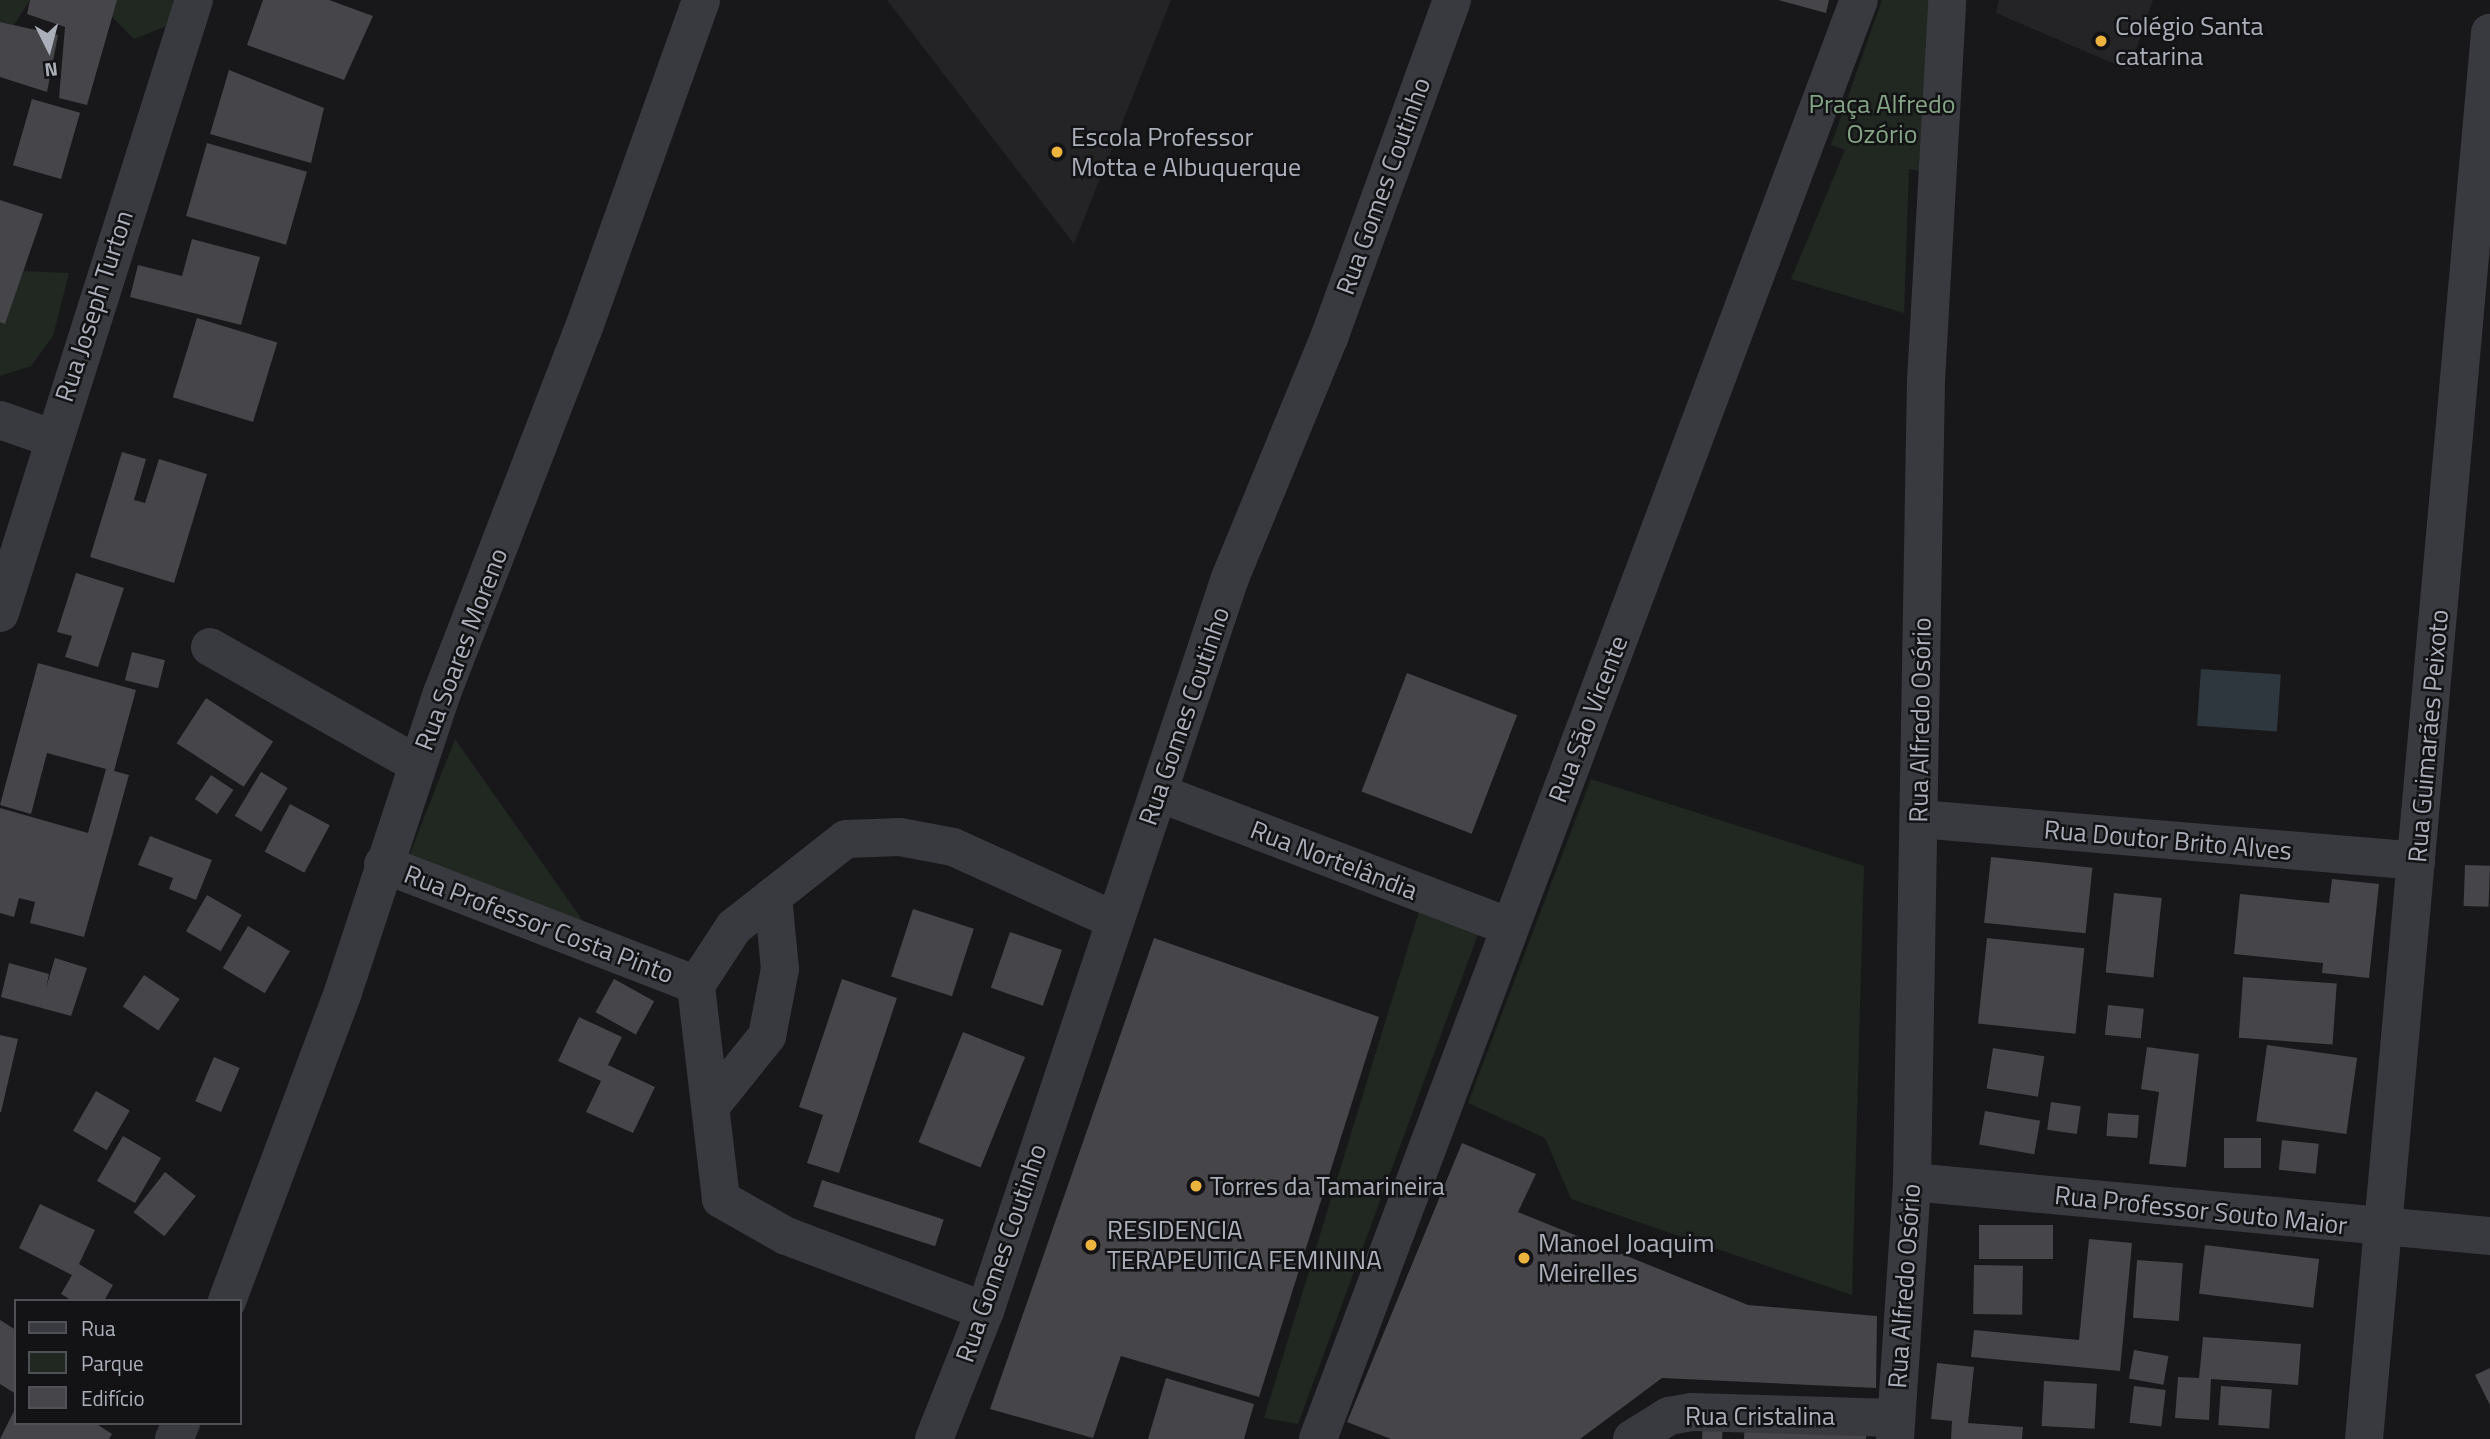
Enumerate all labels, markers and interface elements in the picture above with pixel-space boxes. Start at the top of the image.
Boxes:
place label: Colégio Santa catarina [2115,10,2263,72]
north arrow [14,14,84,84]
marker: Colégio Santa catarina [2093,33,2109,49]
text: N [43,55,59,85]
street label: Rua Gomes Coutinho [1329,73,1437,299]
park label: Praça Alfredo Ozório [1809,88,1955,150]
place label: Escola Professor Motta e Albuquerque [1071,121,1301,182]
marker: Escola Professor Motta e Albuquerque [1049,144,1065,160]
street label: Rua Joseph Turton [48,206,140,406]
street label: Rua Soares Moreno [408,544,514,754]
street label: Rua Gomes Coutinho [1132,603,1236,829]
street label: Rua Guimarães Peixoto [2401,608,2455,864]
street label: Rua Alfredo Osório [1903,617,1937,823]
street label: Rua São Vicente [1542,631,1634,807]
street label: Rua Nortelândia [1246,814,1422,906]
street label: Rua Doutor Brito Alves [2043,814,2293,866]
street label: Rua Professor Costa Pinto [400,858,678,990]
street label: Rua Gomes Coutinho [949,1140,1053,1366]
place label: Torres da Tamarineira [1210,1170,1445,1202]
marker: Torres da Tamarineira [1188,1178,1204,1194]
street label: Rua Professor Souto Maior [2053,1179,2349,1241]
street label: Rua Alfredo Osório [1881,1183,1927,1389]
place label: RESIDENCIA TERAPEUTICA FEMININA [1107,1214,1382,1276]
place label: Manoel Joaquim Meirelles [1538,1227,1714,1288]
marker: RESIDENCIA TERAPEUTICA FEMININA [1081,1235,1101,1255]
marker: Manoel Joaquim Meirelles [1516,1250,1532,1266]
legend [14,1299,242,1425]
text: Rua [81,1312,116,1344]
text: Parque [81,1347,144,1379]
text: Edifício [81,1382,145,1414]
street label: Rua Cristalina [1685,1400,1835,1432]

